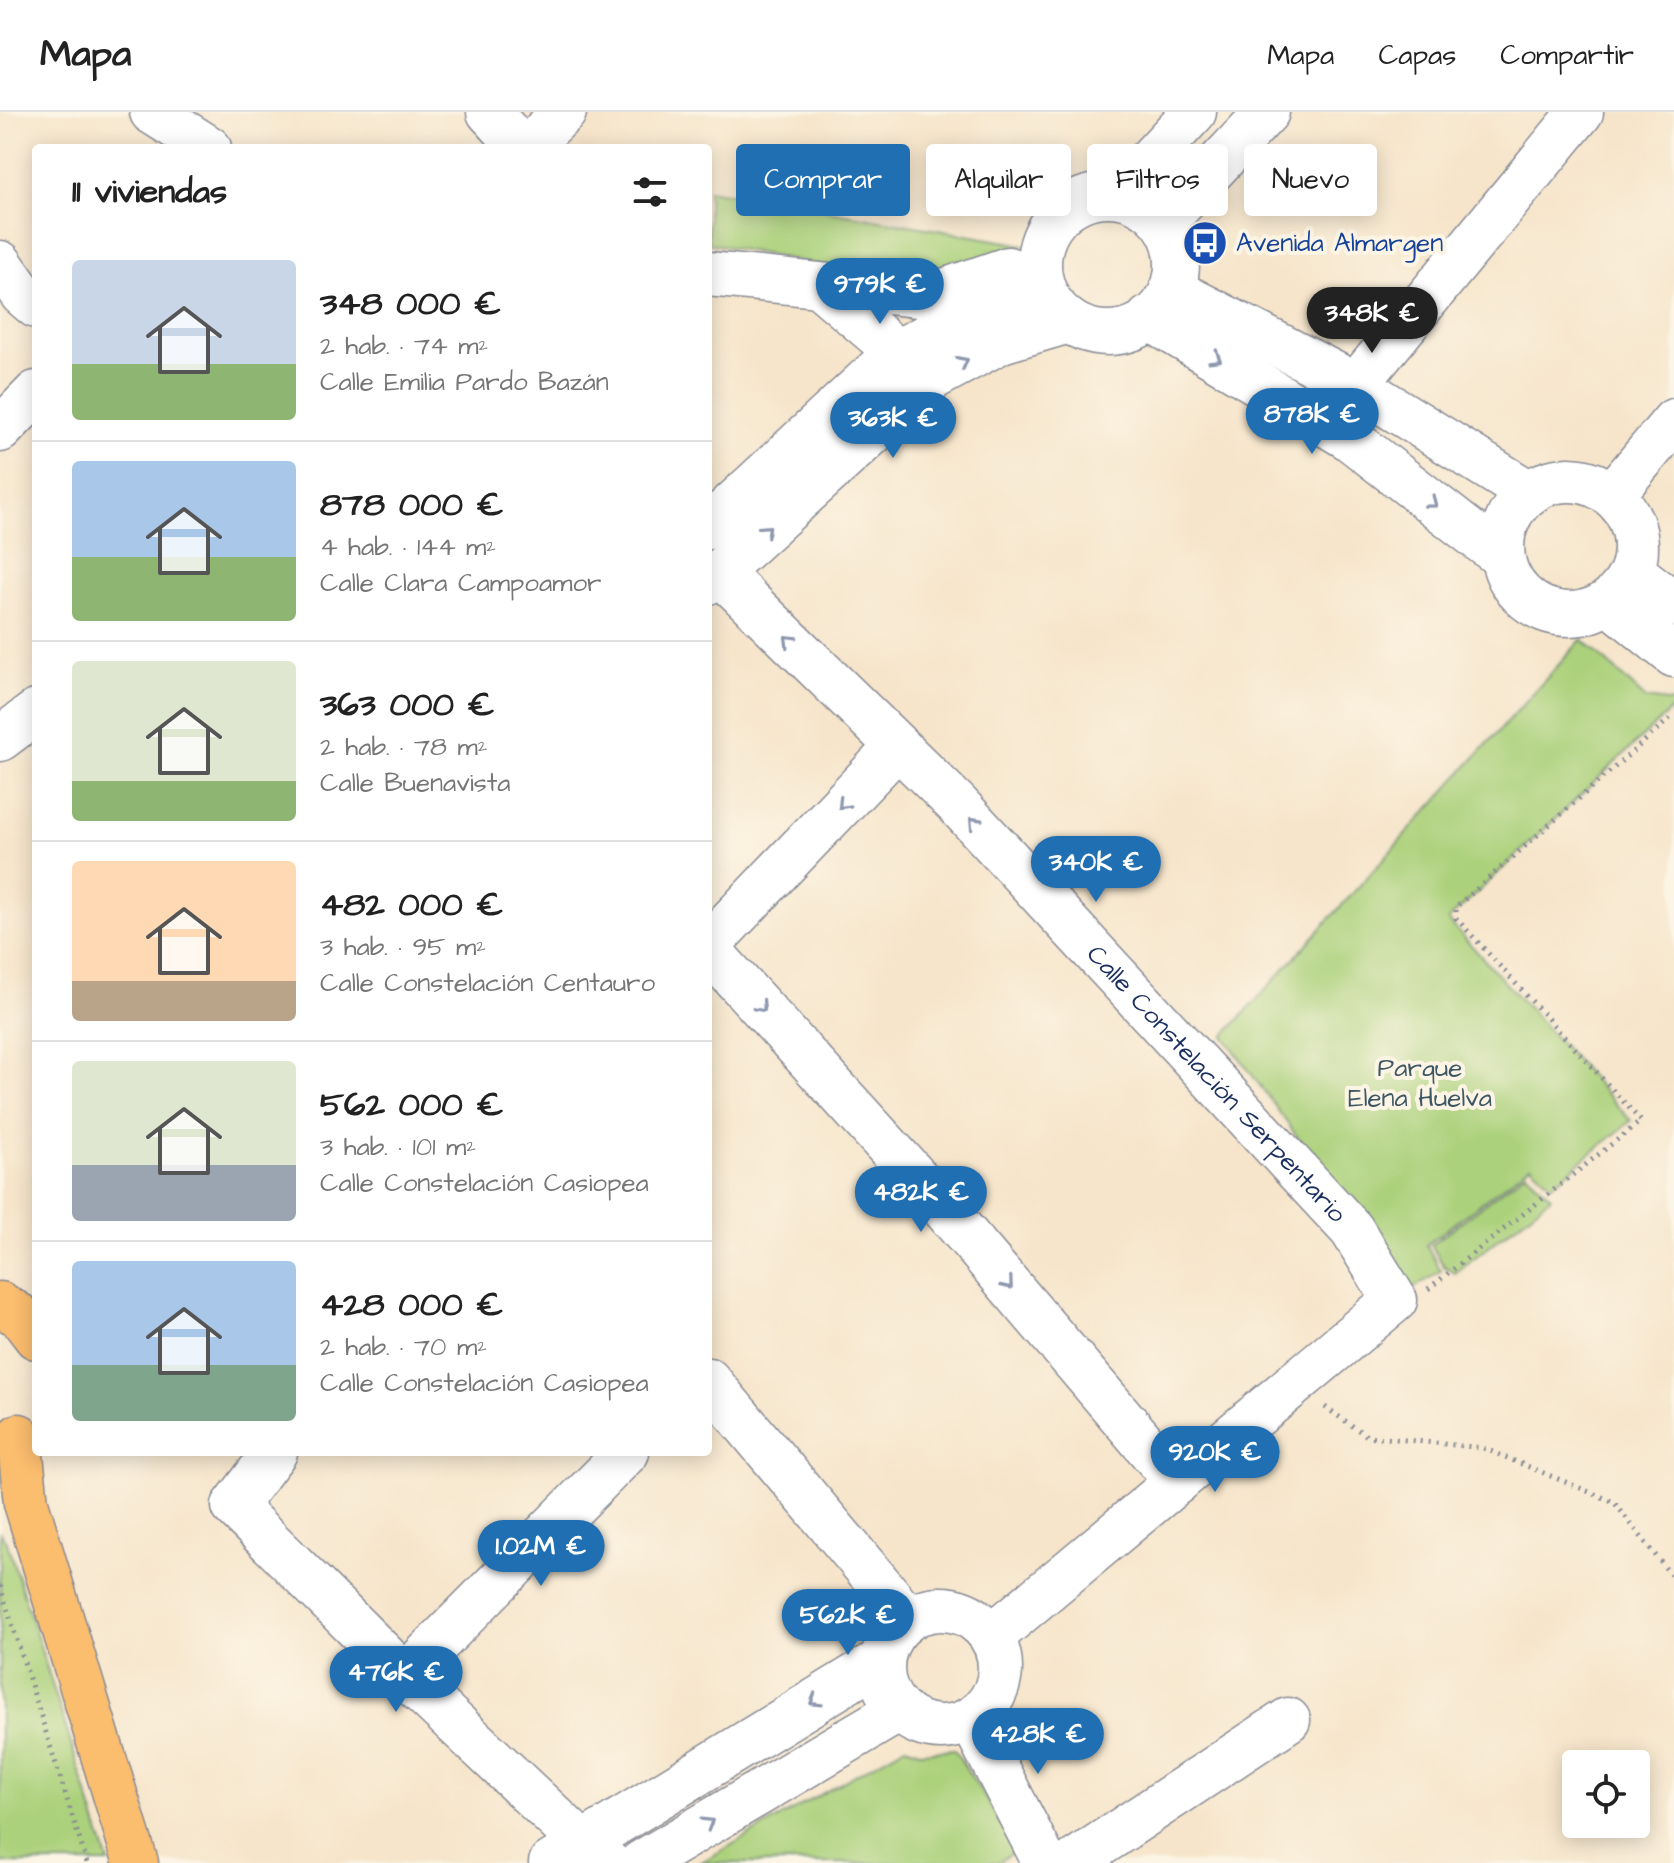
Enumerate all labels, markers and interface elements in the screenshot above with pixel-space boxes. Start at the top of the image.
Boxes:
text: Mapa [40,29,131,81]
text: Mapa [1267,36,1334,75]
text: Capas [1378,36,1456,75]
text: Compartir [1500,36,1634,75]
chip: Comprar [736,144,910,216]
chip: Alquilar [926,144,1071,216]
chip: Filtros [1087,144,1228,216]
chip: Nuevo [1244,144,1377,216]
text: 11 viviendas [72,168,227,216]
icon: filters [628,170,672,214]
bus stop icon: Avenida Almargen [1181,219,1229,267]
place label: Avenida Almargen [1236,225,1443,263]
pin: 979K € [815,258,945,326]
text: 979K € [834,266,926,302]
text: 348 000 € [320,280,501,328]
pin: 348K € [1307,287,1437,355]
icon: home [136,292,232,388]
text: 348K € [1325,295,1419,331]
text: 2 hab. · 74 m² [320,328,488,364]
one-way arrow [1207,349,1222,364]
one-way arrow [955,356,969,371]
text: Calle Emilia Pardo Bazán [320,364,609,400]
pin: 878K € [1247,388,1377,456]
pin: 363K € [828,392,958,460]
text: 878K € [1264,396,1360,432]
text: 363K € [848,400,938,436]
text: 878 000 € [320,481,504,529]
icon: home [136,493,232,589]
one-way arrow [1423,493,1438,507]
one-way arrow [756,525,771,539]
text: 4 hab. · 144 m² [320,529,496,565]
text: Calle Clara Campoamor [320,565,601,601]
one-way arrow [784,635,798,649]
text: 363 000 € [320,681,495,729]
icon: home [136,693,232,789]
text: 2 hab. · 78 m² [320,729,487,765]
text: Calle Buenavista [320,765,510,801]
one-way arrow [838,794,852,809]
one-way arrow [970,817,984,832]
pin: 340K € [1031,836,1161,904]
text: 340K € [1049,844,1143,880]
text: 482 000 € [320,881,503,929]
icon: home [136,893,232,989]
text: 3 hab. · 95 m² [320,929,486,965]
street label: Calle Constelación Serpentario [1078,937,1355,1231]
text: Calle Constelación Centauro [320,965,655,1001]
one-way arrow [751,997,765,1012]
park label: Parque Elena Huelva [1348,1050,1492,1116]
text: 562 000 € [320,1081,503,1129]
icon: home [136,1093,232,1189]
text: 3 hab. · 101 m² [320,1129,476,1165]
text: Calle Constelación Casiopea [320,1165,649,1201]
pin: 482K € [856,1166,986,1234]
text: 482K € [873,1174,969,1210]
one-way arrow [998,1275,1013,1289]
text: 428 000 € [320,1281,503,1329]
icon: home [136,1293,232,1389]
text: 2 hab. · 70 m² [320,1329,487,1365]
text: Calle Constelación Casiopea [320,1365,649,1401]
pin: 920K € [1150,1426,1280,1494]
text: 920K € [1169,1434,1261,1470]
pin: 1.02M € [467,1520,615,1588]
text: 1.02M € [496,1528,586,1564]
pin: 562K € [783,1589,913,1657]
text: 562K € [800,1597,896,1633]
pin: 476K € [331,1646,461,1714]
text: 476K € [348,1654,444,1690]
one-way arrow [809,1691,824,1707]
pin: 428K € [973,1708,1103,1776]
text: 428K € [990,1716,1086,1752]
map controls [1562,1750,1650,1838]
button: locate [1562,1750,1650,1838]
one-way arrow [699,1817,714,1833]

